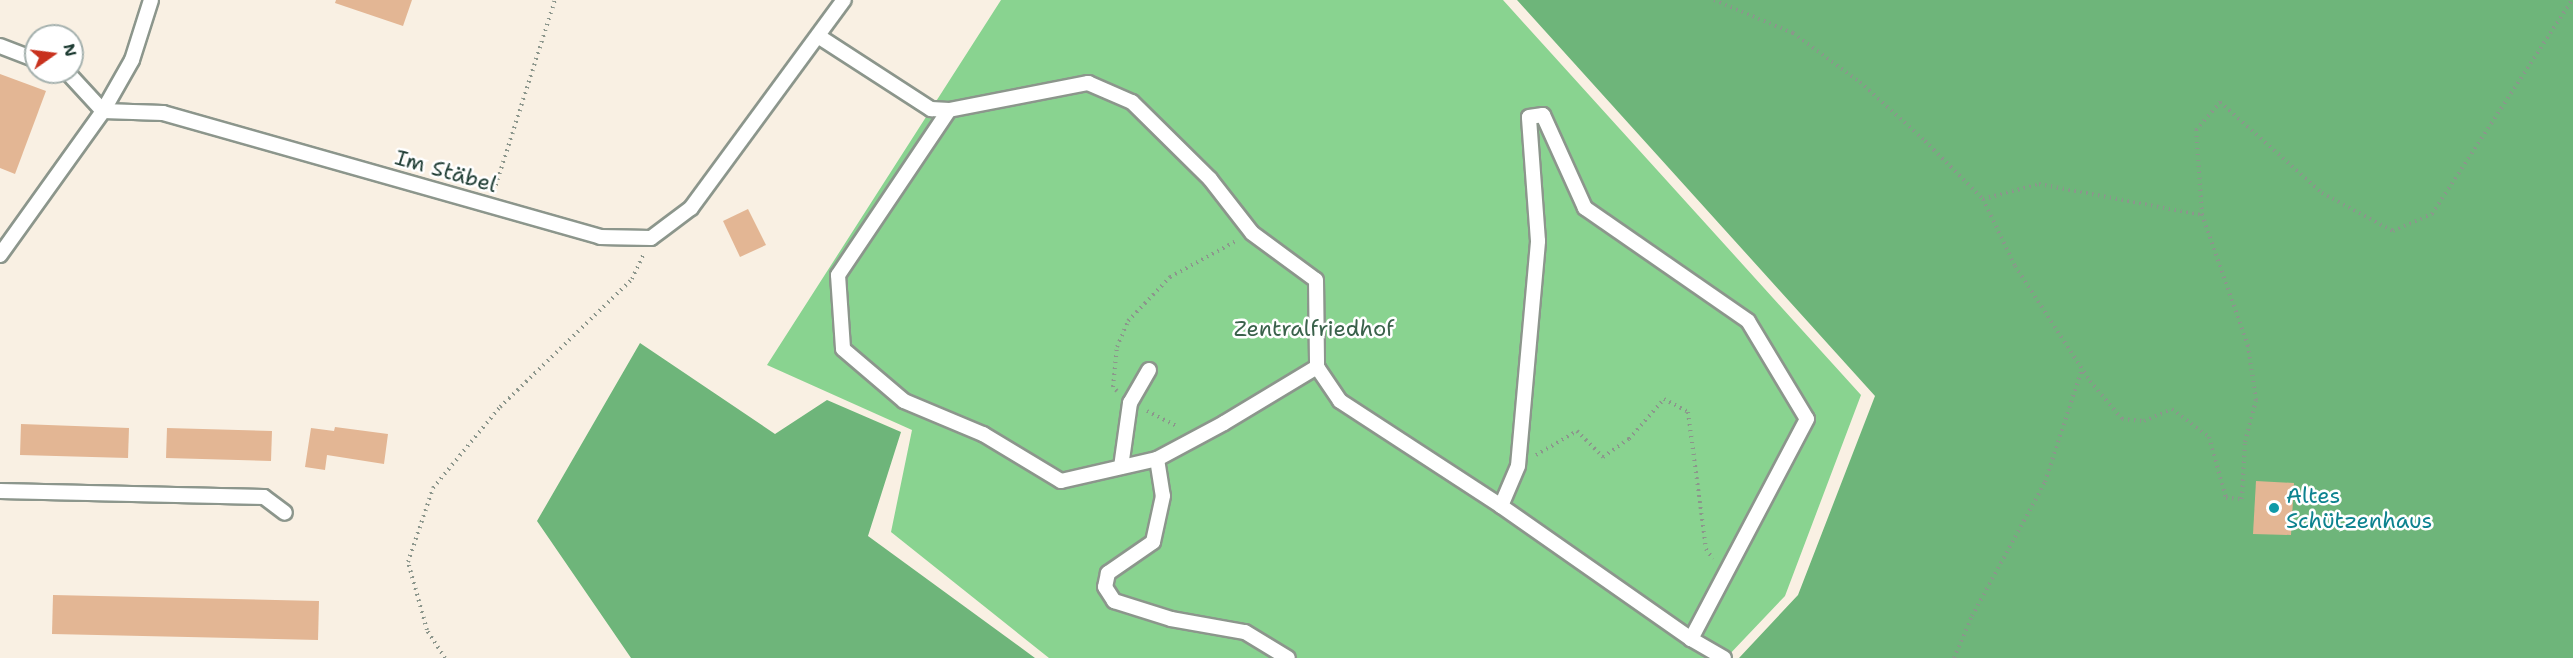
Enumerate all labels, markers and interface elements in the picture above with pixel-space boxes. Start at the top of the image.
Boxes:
north arrow [24,24,84,84]
text: N [58,41,82,59]
street label: Im Stäbel [392,144,500,198]
park label: Zentralfriedhof [1234,316,1394,342]
place label: Altes Schützenhaus [2286,482,2432,534]
marker: Altes Schützenhaus [2267,501,2281,515]

